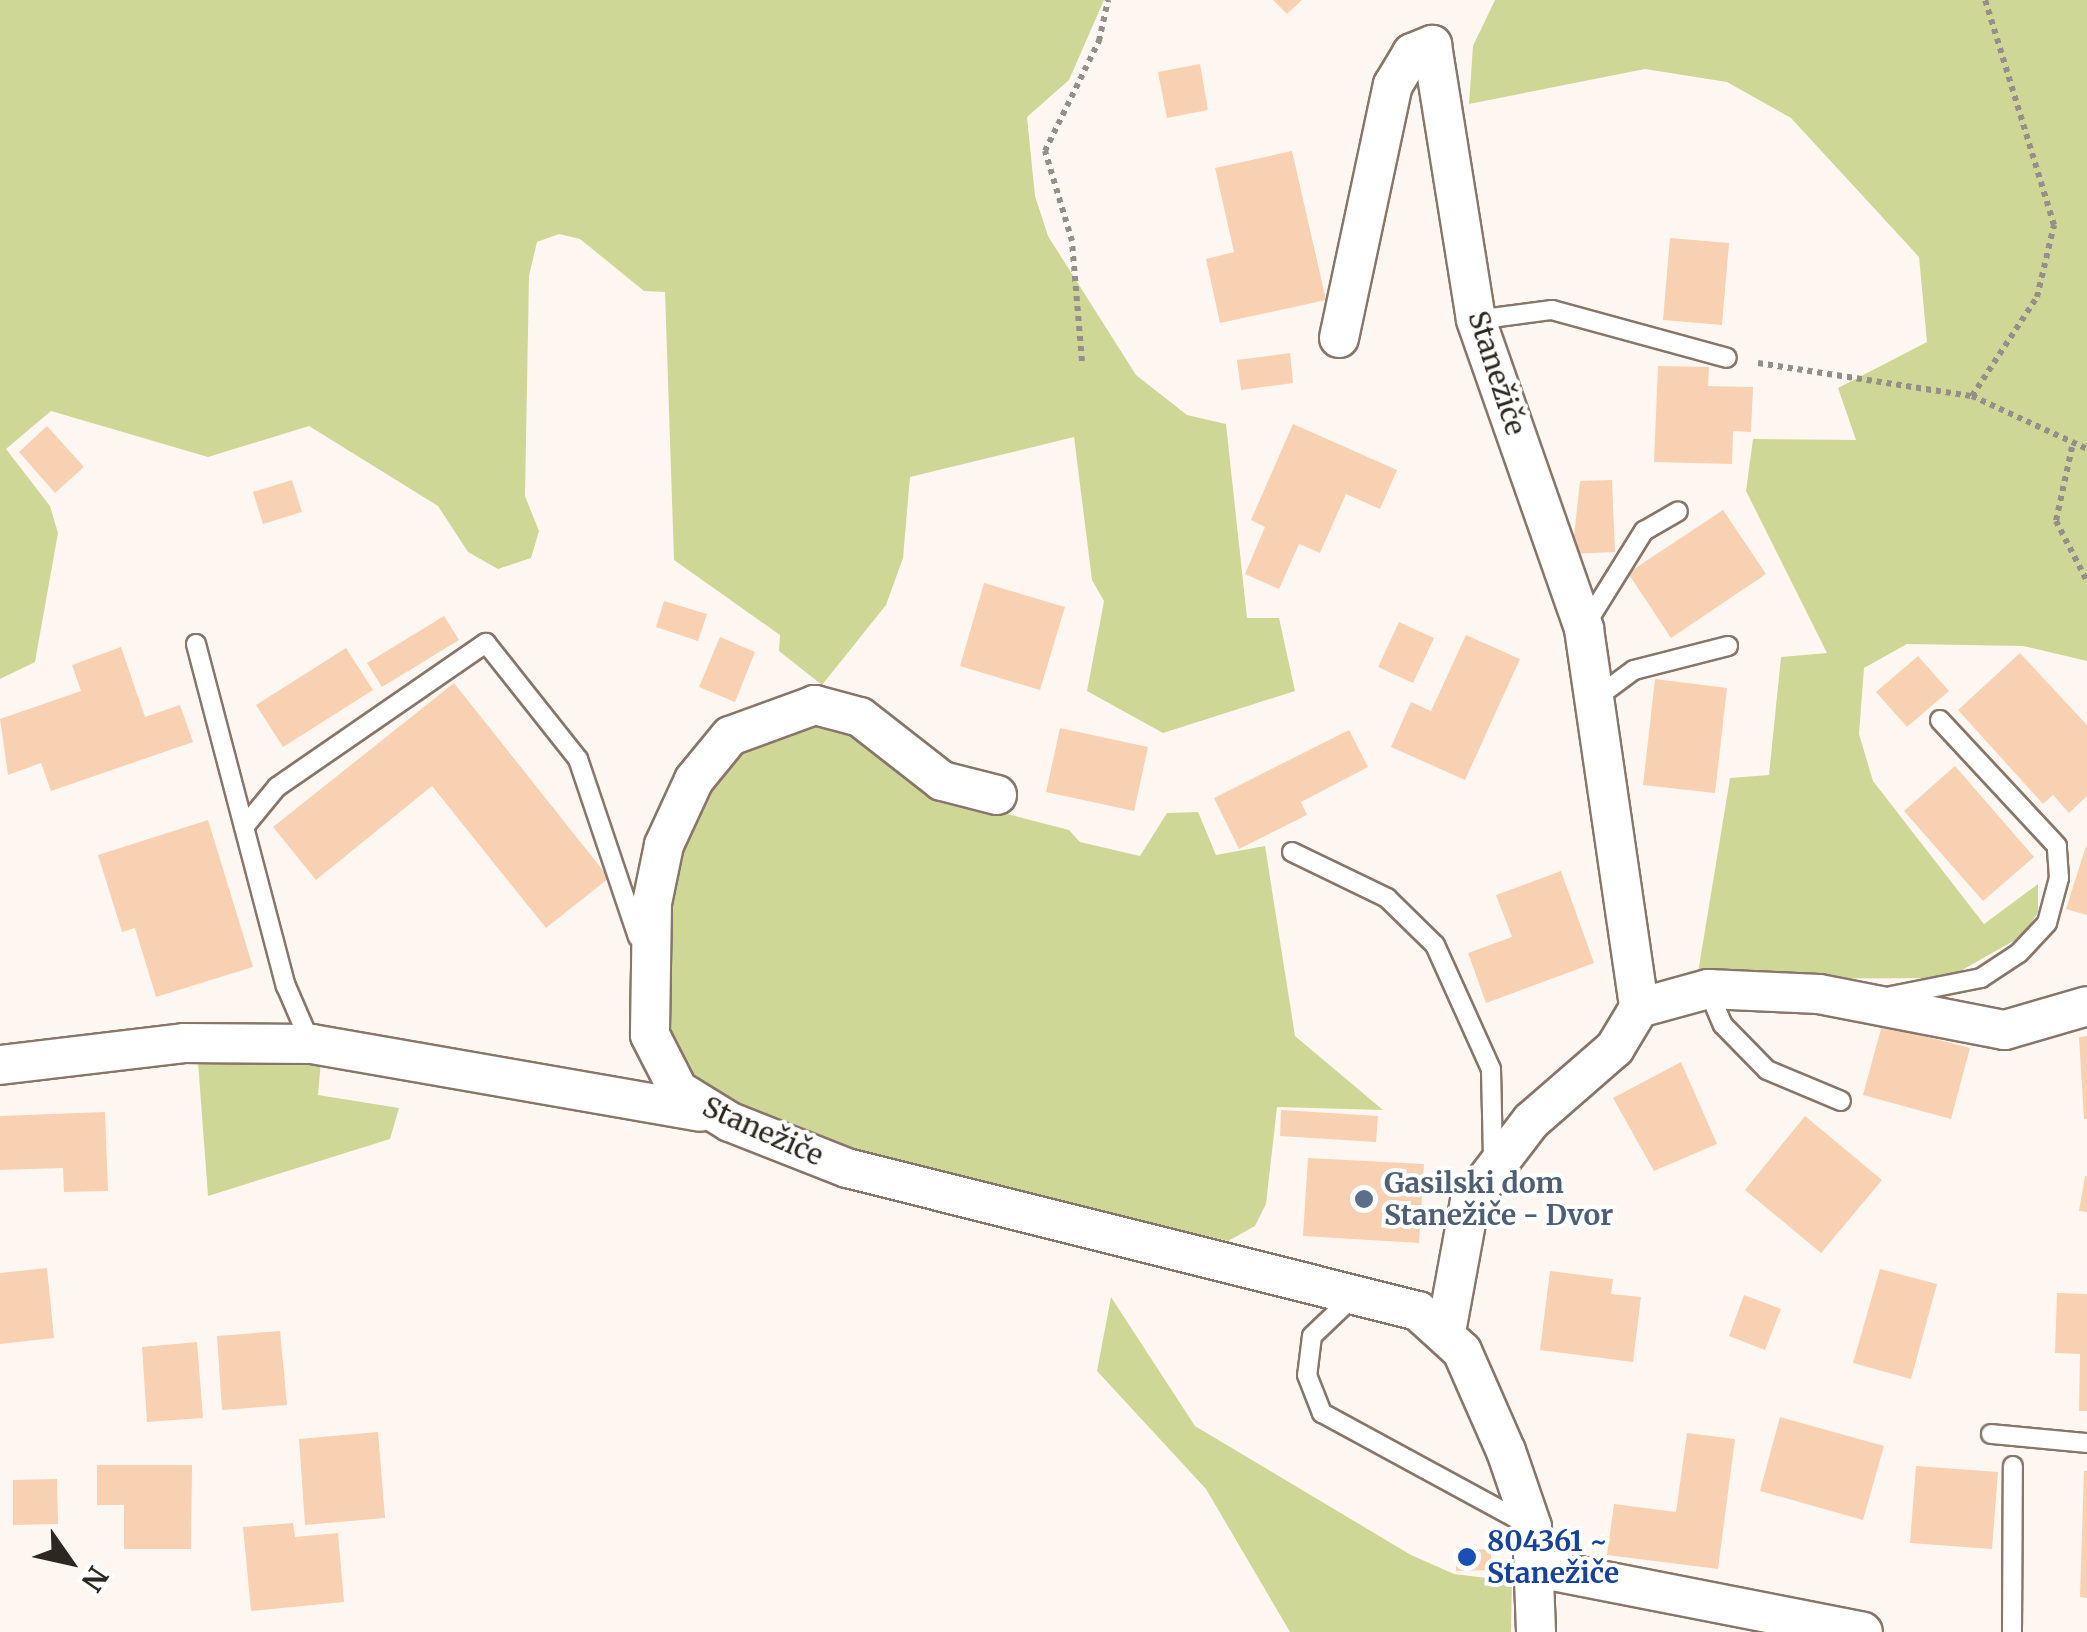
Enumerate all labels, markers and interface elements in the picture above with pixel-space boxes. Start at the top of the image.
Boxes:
street label: Stanežiče [1461,307,1533,439]
street label: Stanežiče [698,1090,828,1172]
place label: Gasilski dom Stanežiče - Dvor [1384,1166,1613,1232]
marker: Gasilski dom Stanežiče - Dvor [1353,1188,1375,1210]
north arrow [20,1512,120,1612]
place label: 804361 ~ Stanežiče [1487,1524,1619,1590]
marker: 804361 ~ Stanežiče [1456,1546,1478,1568]
text: N [74,1560,116,1598]

